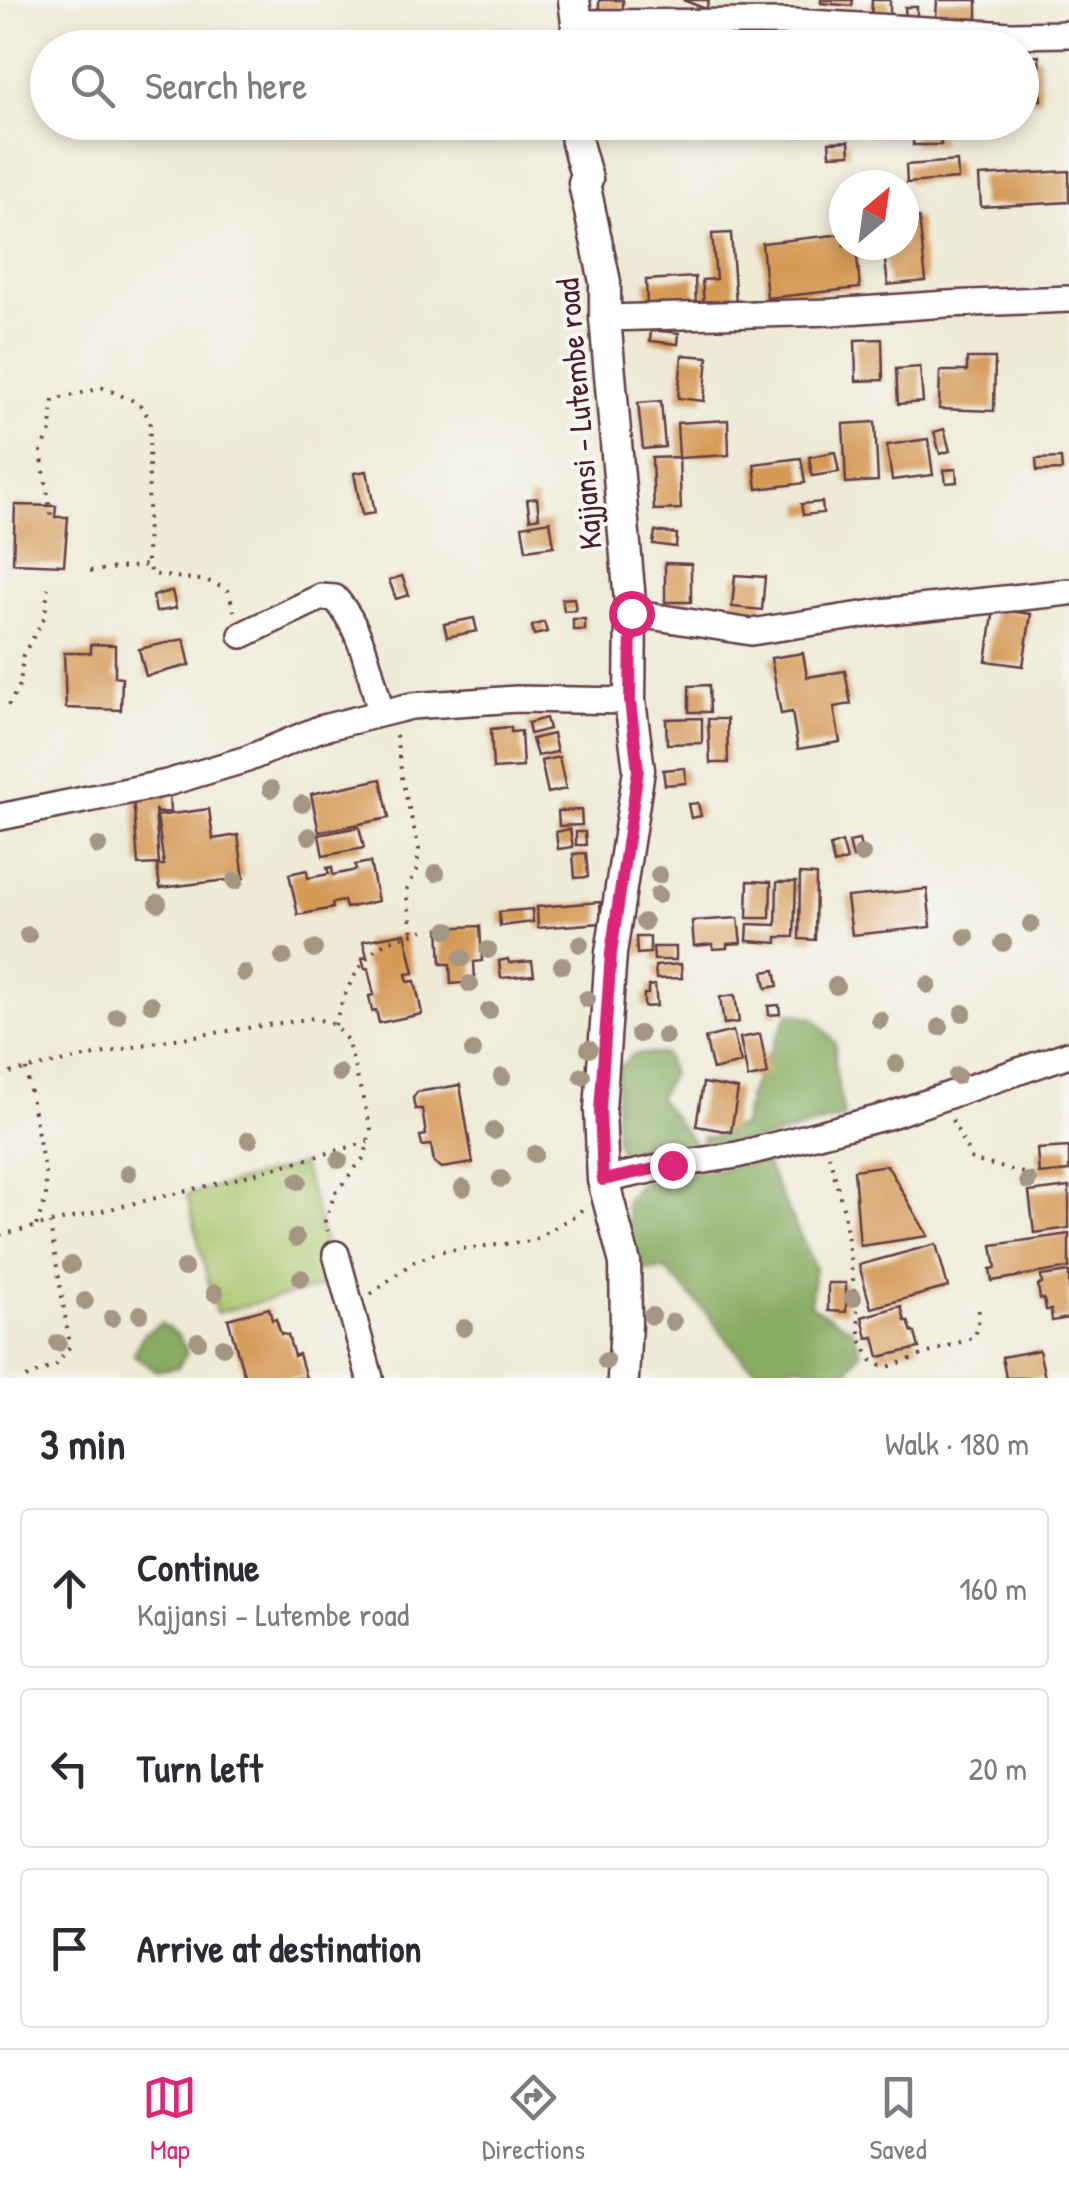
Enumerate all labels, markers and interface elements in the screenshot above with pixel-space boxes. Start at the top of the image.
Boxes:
search box [30,30,1039,140]
icon: search [65,58,120,113]
text: Search here [145,59,307,111]
north arrow [829,170,919,260]
street label: Kajjansi - Lutembe road [545,277,612,552]
route start [609,591,655,637]
route end [650,1143,696,1189]
text: 3 min [40,1415,125,1472]
text: Walk · 180 m [885,1422,1029,1465]
text: Continue [137,1541,259,1593]
icon: ahead [42,1561,97,1616]
text: 160 m [959,1567,1027,1610]
text: Kajjansi - Lutembe road [137,1593,409,1636]
icon: left [42,1741,97,1796]
text: Turn left [137,1742,262,1794]
text: 20 m [969,1747,1027,1790]
icon: arrive [42,1921,97,1976]
text: Arrive at destination [137,1922,421,1974]
tab: Map [142,2070,197,2168]
tab: Directions [482,2070,585,2168]
tab: Saved [870,2070,927,2168]

